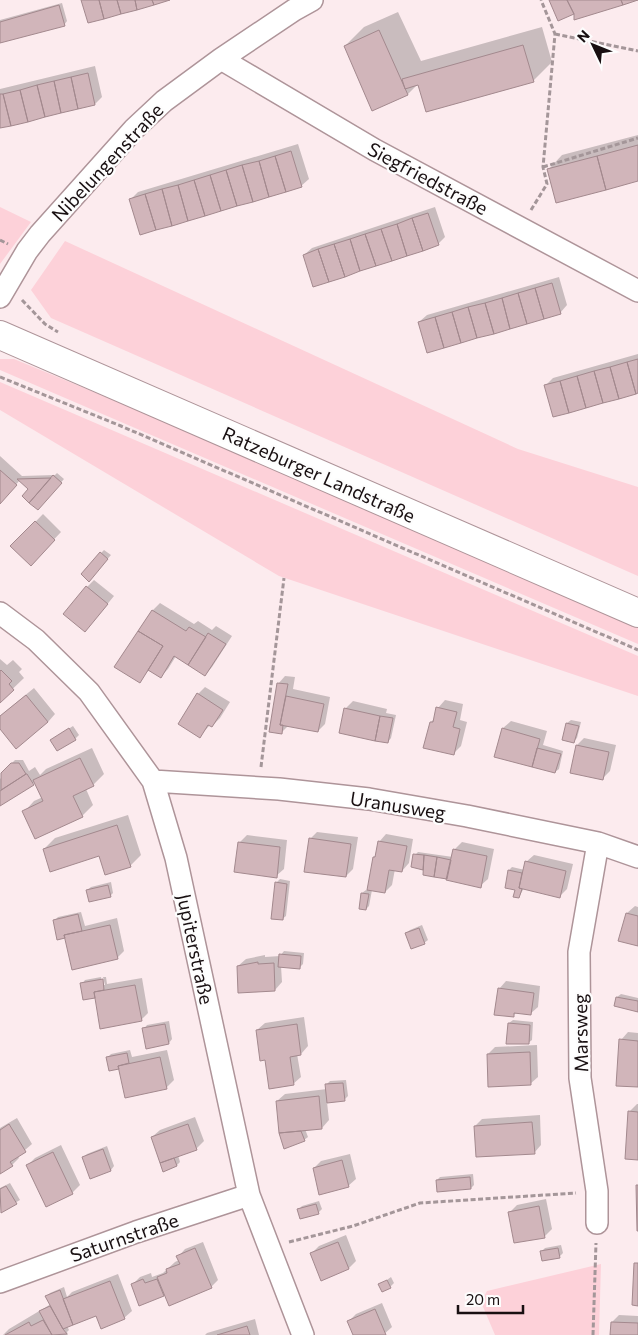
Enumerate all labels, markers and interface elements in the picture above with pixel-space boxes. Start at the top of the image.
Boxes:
north arrow [568,20,618,70]
text: N [573,26,593,45]
street label: Nibelungenstraße [46,98,168,226]
street label: Siegfriedstraße [364,137,492,219]
street label: Ratzeburger Landstraße [219,421,419,527]
street label: Uranusweg [349,786,447,824]
street label: Jupiterstraße [173,892,219,1006]
street label: Marsweg [568,993,592,1073]
street label: Saturnstraße [67,1208,181,1266]
scale bar [458,1282,523,1314]
text: 20 m [466,1290,500,1308]

